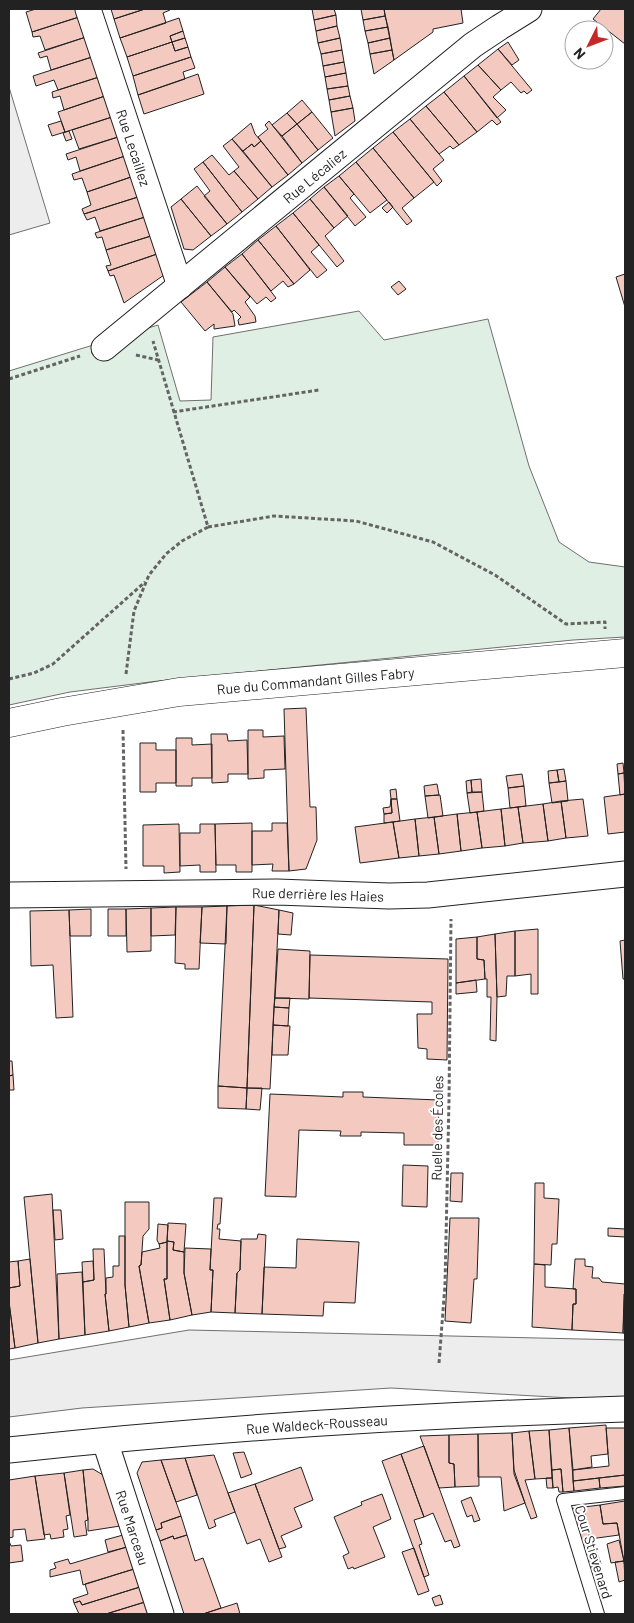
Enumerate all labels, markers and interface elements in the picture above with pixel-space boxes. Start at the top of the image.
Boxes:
north arrow [564,20,614,70]
text: N [570,45,588,63]
street label: Rue Lecaillez [113,107,155,188]
street label: Rue Lécaliez [279,144,349,206]
street label: Rue du Commandant Gilles Fabry [216,663,416,697]
street label: Rue derrière les Haies [252,883,385,904]
street label: Ruelle des Écoles [428,1075,446,1181]
street label: Rue Waldeck-Rousseau [245,1411,388,1437]
street label: Rue Marceau [113,1488,153,1567]
street label: Cour Stievenard [572,1503,616,1601]

